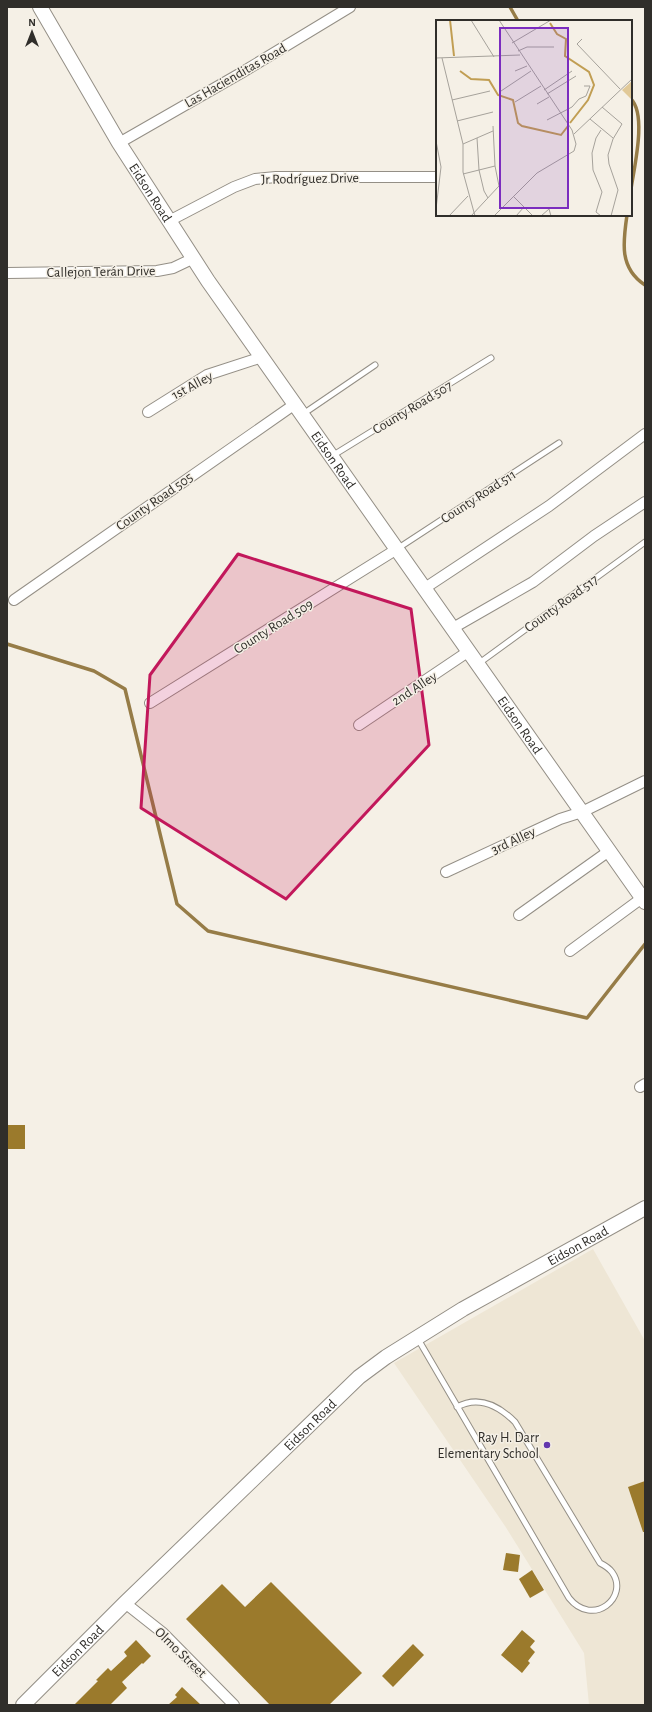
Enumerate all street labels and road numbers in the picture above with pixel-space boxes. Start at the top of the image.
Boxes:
street label: Las Hacienditas Road [182,41,289,111]
street label: Eidson Road [126,161,174,225]
street label: Jr Rodríguez Drive [261,171,359,187]
street label: Callejon Terán Drive [46,264,156,280]
street label: 1st Alley [170,369,215,402]
street label: County Road 507 [370,379,455,437]
street label: Eidson Road [308,429,358,492]
street label: County Road 511 [438,467,519,526]
street label: County Road 505 [114,470,196,533]
street label: County Road 517 [522,572,601,635]
street label: County Road 509 [231,597,316,657]
street label: 2nd Alley [390,669,440,708]
street label: Eidson Road [494,694,544,757]
street label: 3rd Alley [489,825,538,857]
street label: Eidson Road [546,1224,611,1269]
street label: Eidson Road [281,1397,339,1454]
street label: Eidson Road [50,1623,107,1680]
street label: Olmo Street [152,1625,209,1681]

